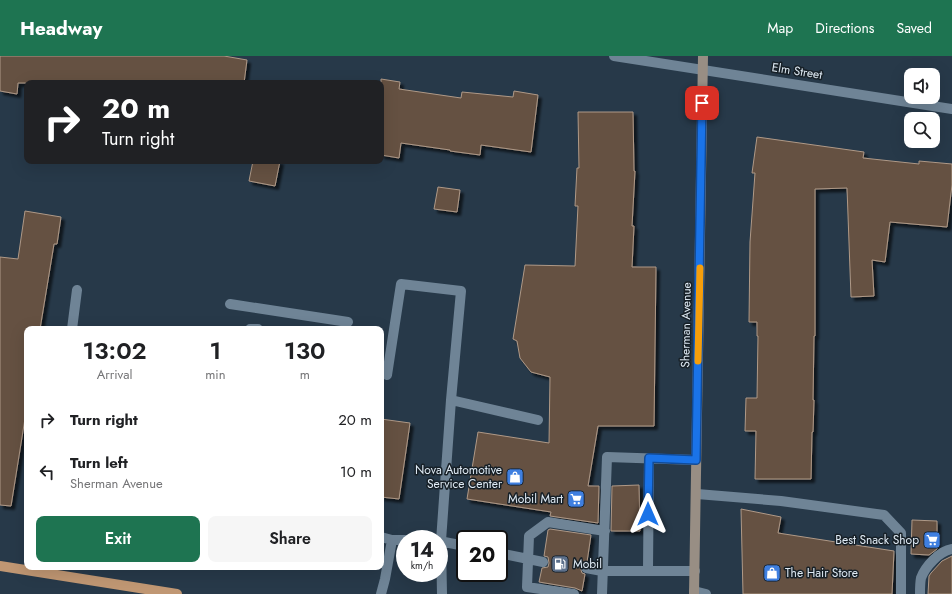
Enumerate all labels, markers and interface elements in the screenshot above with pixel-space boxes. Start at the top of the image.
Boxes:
text: Headway [20,15,102,42]
text: Map [767,18,793,38]
text: Directions [815,18,875,38]
text: Saved [897,18,932,38]
street label: Elm Street [770,58,824,84]
map controls [904,68,940,148]
button: sound [904,68,940,104]
pin [685,86,719,120]
text: 20 m [102,88,170,129]
icon: arrive [691,92,713,114]
icon: right [36,96,88,148]
button: search [904,112,940,148]
text: Turn right [102,126,174,152]
street label: Sherman Avenue [676,282,696,368]
text: 13:02 [82,333,147,368]
text: 1 [209,333,221,368]
text: 130 [284,333,326,368]
text: Arrival [97,365,132,384]
text: min [205,365,226,384]
text: m [300,365,310,384]
icon: right [36,409,58,431]
text: Turn right [70,409,138,431]
text: 20 m [338,409,372,431]
text: Turn left [70,452,128,474]
icon: left [36,461,58,483]
text: 10 m [340,461,372,483]
place label: Nova Automotive Service Center [415,461,503,493]
shop icon: Nova Automotive Service Center [505,467,525,487]
text: Sherman Avenue [70,474,163,493]
supermarket icon: Mobil Mart [566,489,586,509]
place label: Mobil Mart [508,490,563,508]
position arrow [627,493,669,535]
button: Exit [36,516,200,562]
button: Share [208,516,372,562]
speed limit sign: 20 [456,530,508,582]
supermarket icon: Best Snack Shop [922,530,942,550]
place label: Best Snack Shop [835,531,919,549]
text: 14 [410,536,434,565]
fuel station icon: Mobil [550,554,570,574]
place label: Mobil [573,555,602,573]
text: km/h [411,558,433,573]
shop icon: The Hair Store [762,563,782,583]
place label: The Hair Store [785,564,858,582]

